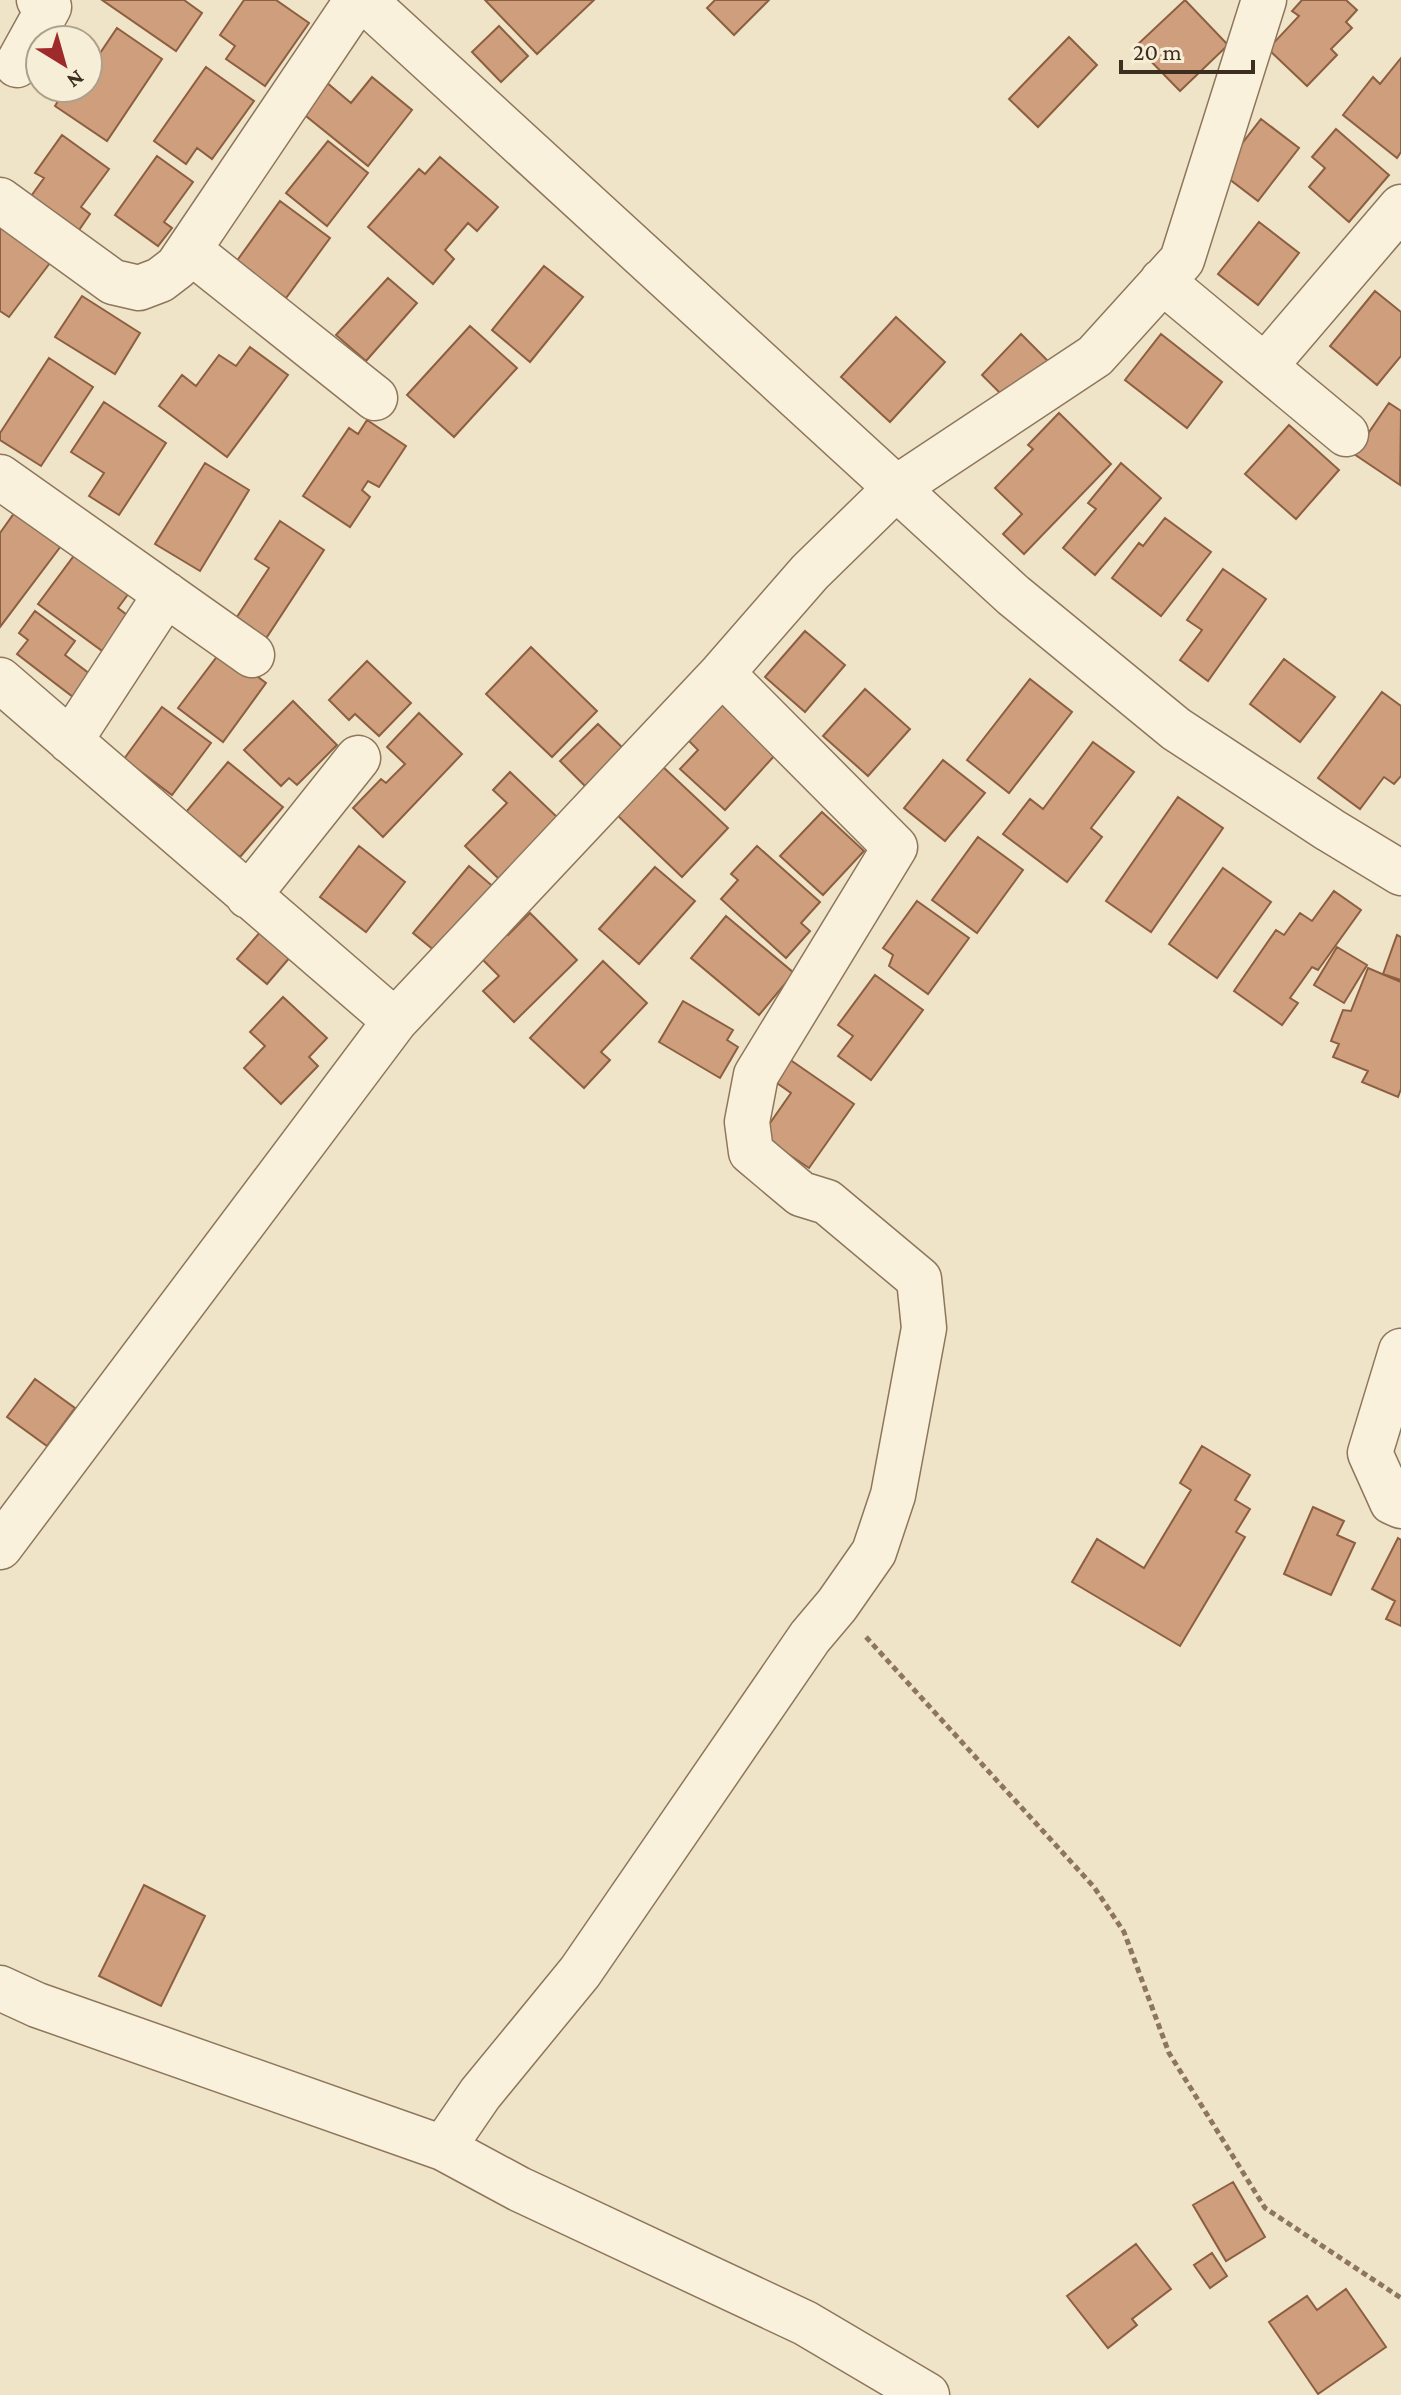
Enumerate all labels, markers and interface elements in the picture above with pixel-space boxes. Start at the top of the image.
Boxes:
north arrow [24,24,104,104]
scale bar [1121,24,1253,74]
text: 20 m [1133,38,1182,65]
text: N [62,65,89,94]

